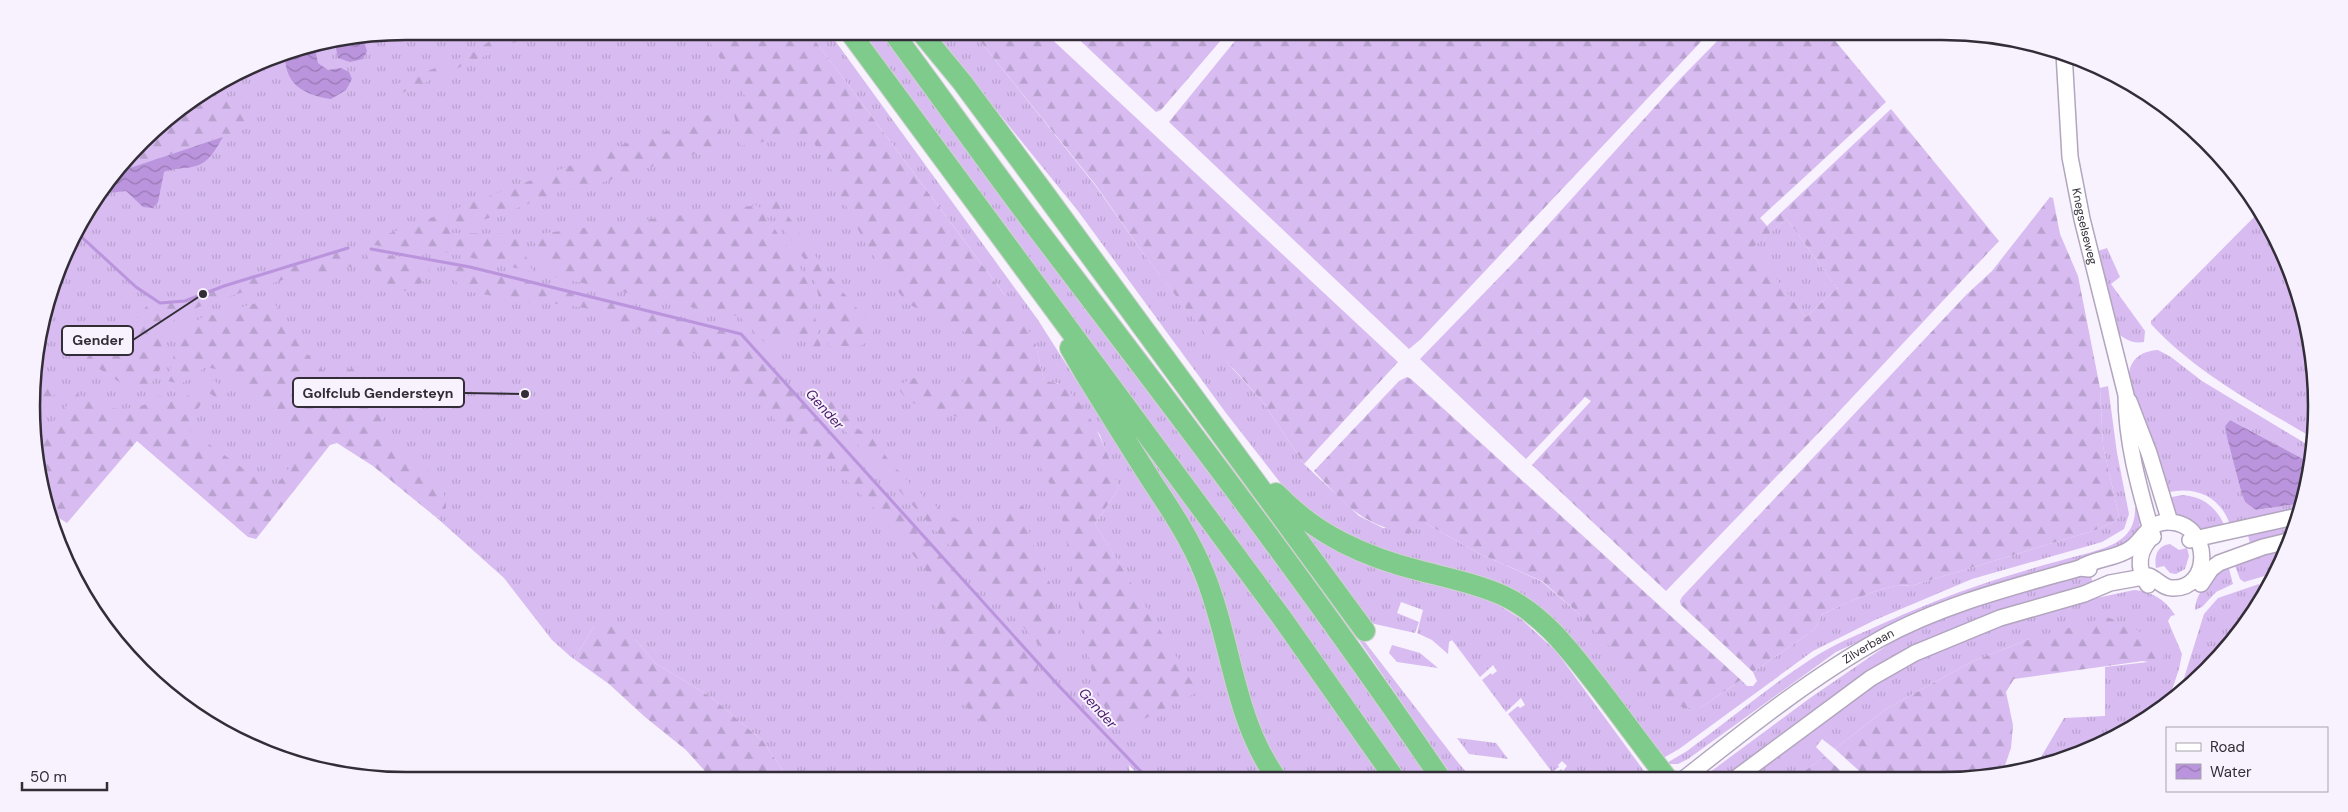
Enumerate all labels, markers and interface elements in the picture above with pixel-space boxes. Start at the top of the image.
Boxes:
street label: Knegselseweg [2068,187,2101,266]
callout: Gender [62,326,133,355]
text: Gender [72,331,124,349]
callout: Golfclub Gendersteyn [293,378,464,407]
text: Golfclub Gendersteyn [303,384,453,402]
water label: Gender [802,385,848,434]
street label: Zilverbaan [1840,625,1897,667]
water label: Gender [1075,684,1121,733]
legend [2166,727,2328,792]
text: Road [2210,737,2245,757]
scale bar [22,760,108,792]
text: Water [2210,762,2252,782]
text: 50 m [30,767,67,787]

